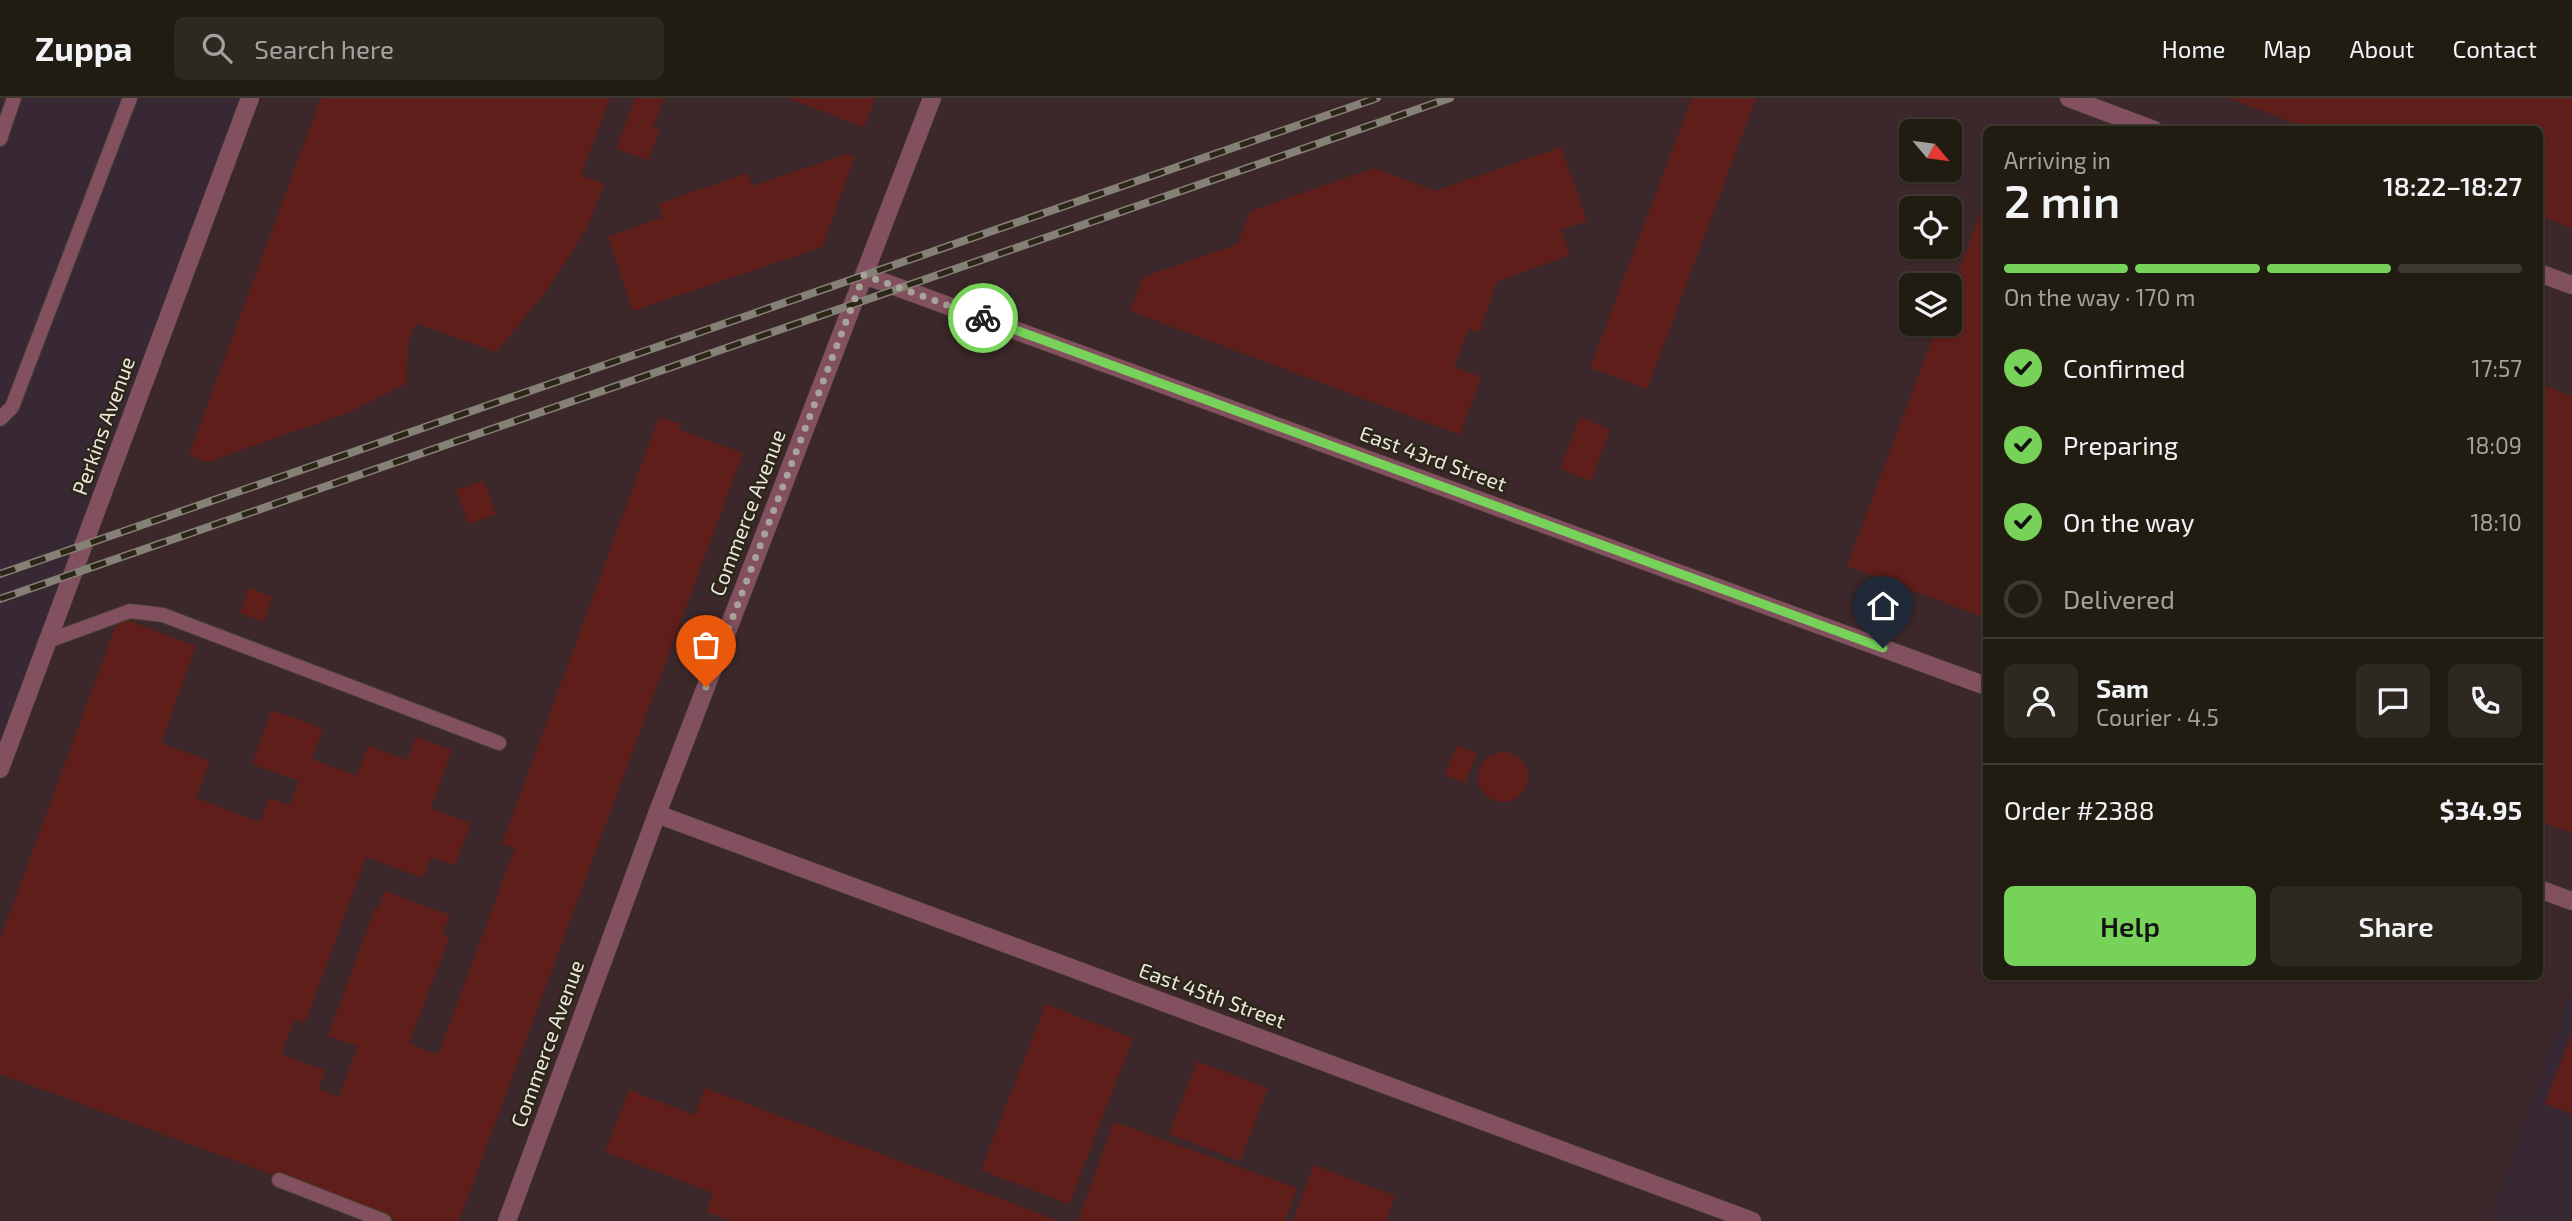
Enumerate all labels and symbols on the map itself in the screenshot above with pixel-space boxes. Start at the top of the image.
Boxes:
north arrow [1899,119,1962,182]
courier [948,283,1018,353]
street label: Perkins Avenue [66,353,139,498]
street label: East 43rd Street [1357,419,1510,496]
street label: Commerce Avenue [703,426,790,599]
pin [1853,576,1913,648]
pin [676,615,736,687]
street label: Commerce Avenue [505,956,588,1130]
street label: East 45th Street [1136,956,1289,1033]

